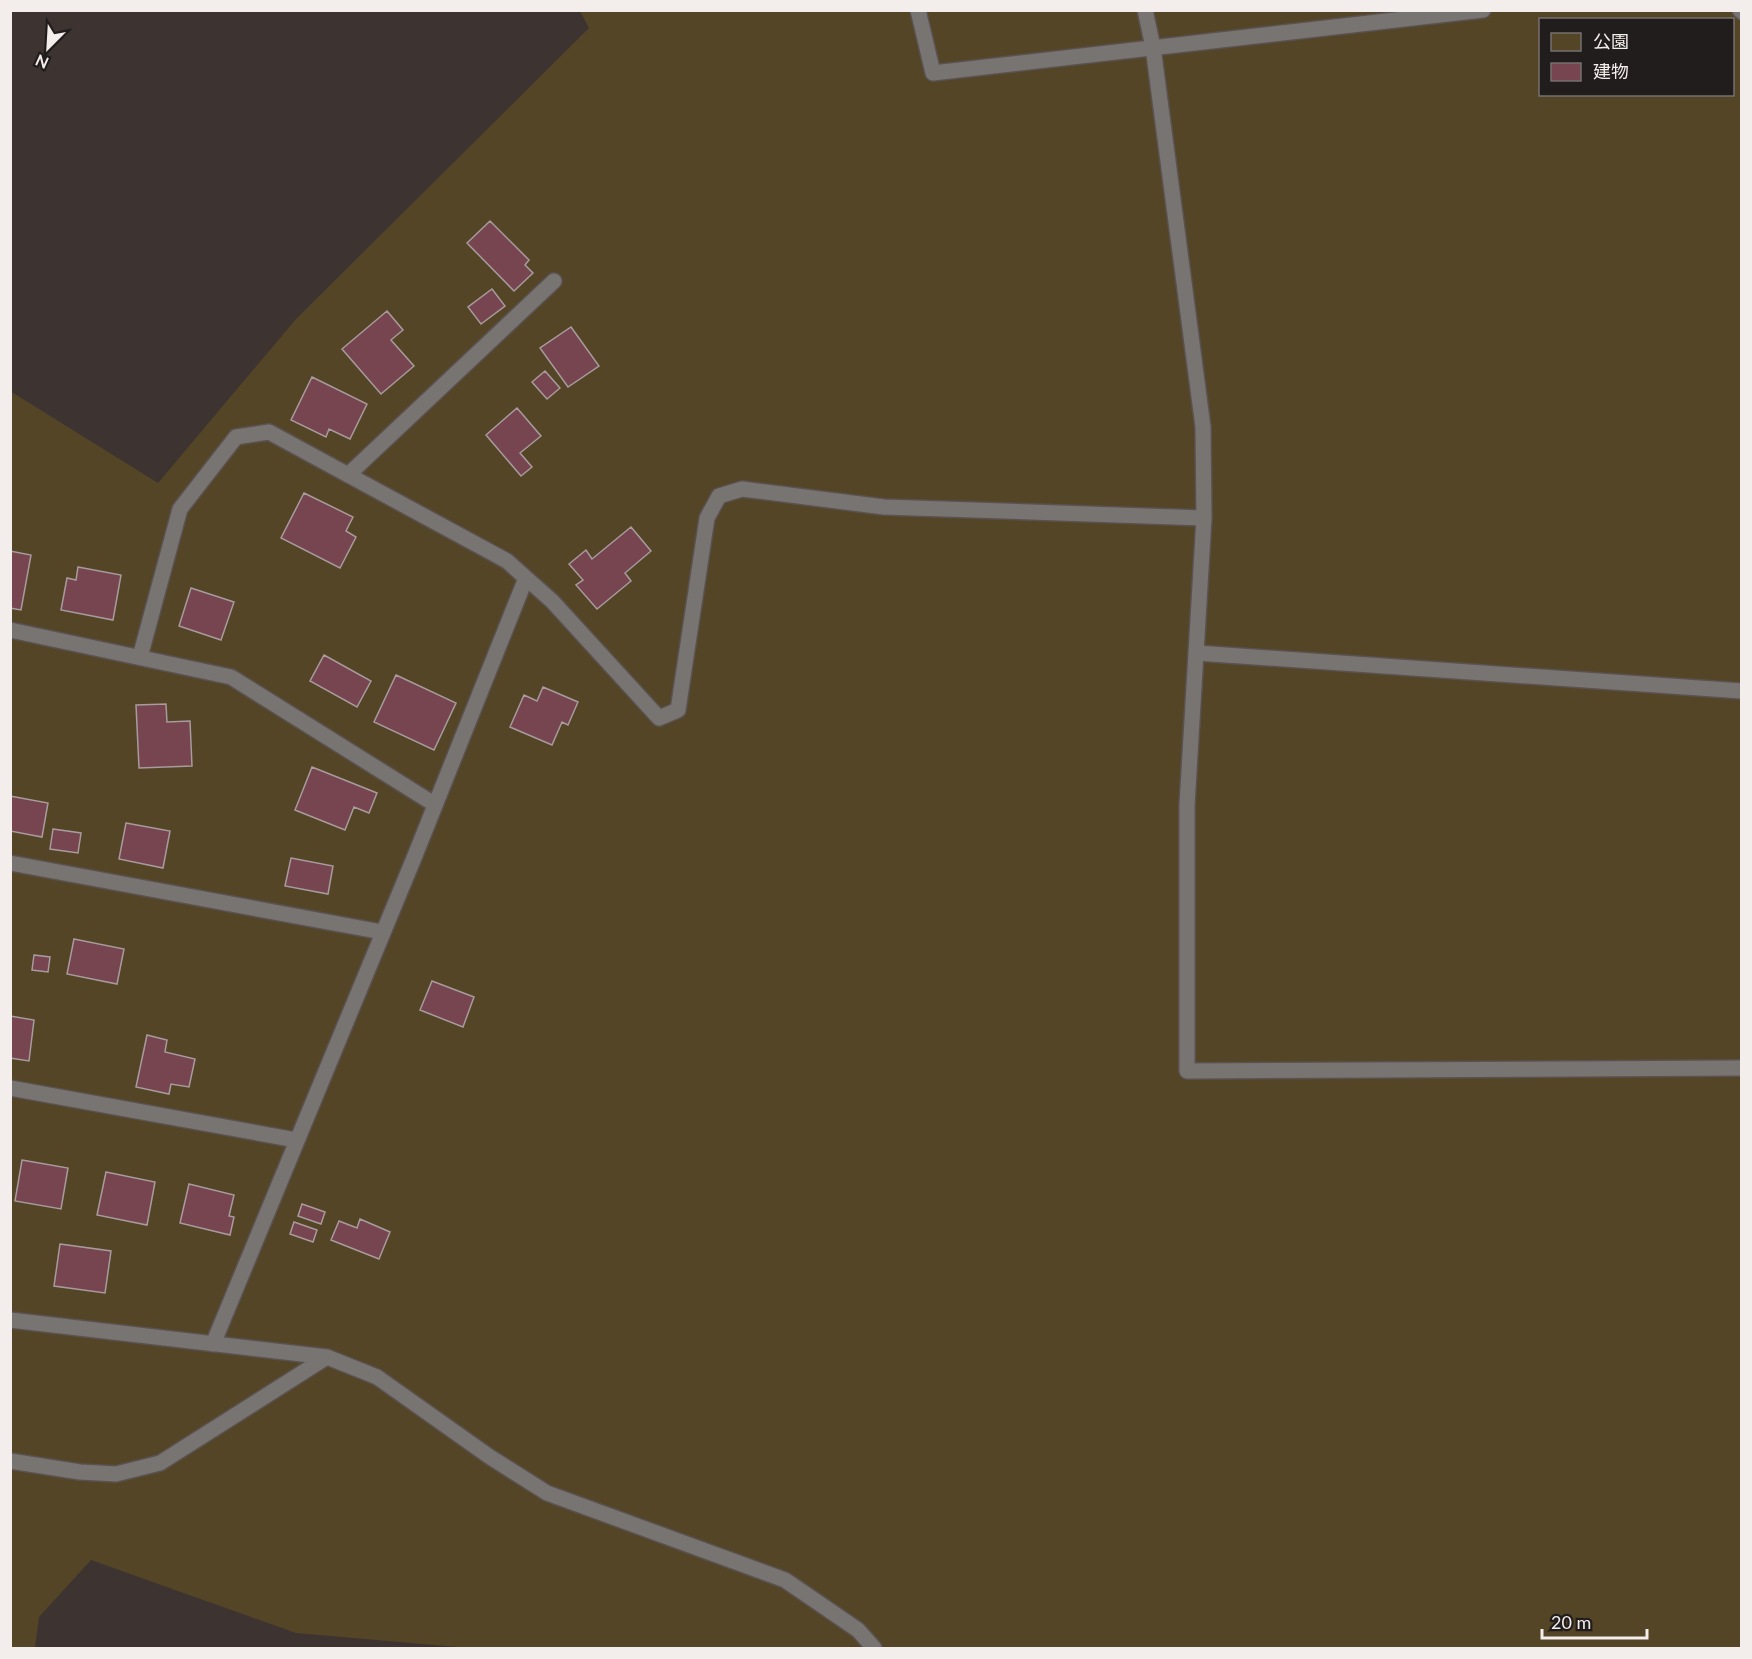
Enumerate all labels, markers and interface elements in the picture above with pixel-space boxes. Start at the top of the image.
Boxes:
north arrow [18,18,78,78]
legend [1539,18,1734,96]
text: 公園 [1593,30,1629,52]
text: N [32,51,51,73]
text: 建物 [1593,60,1629,82]
scale bar [1542,1602,1647,1640]
text: 20 m [1551,1611,1591,1633]

